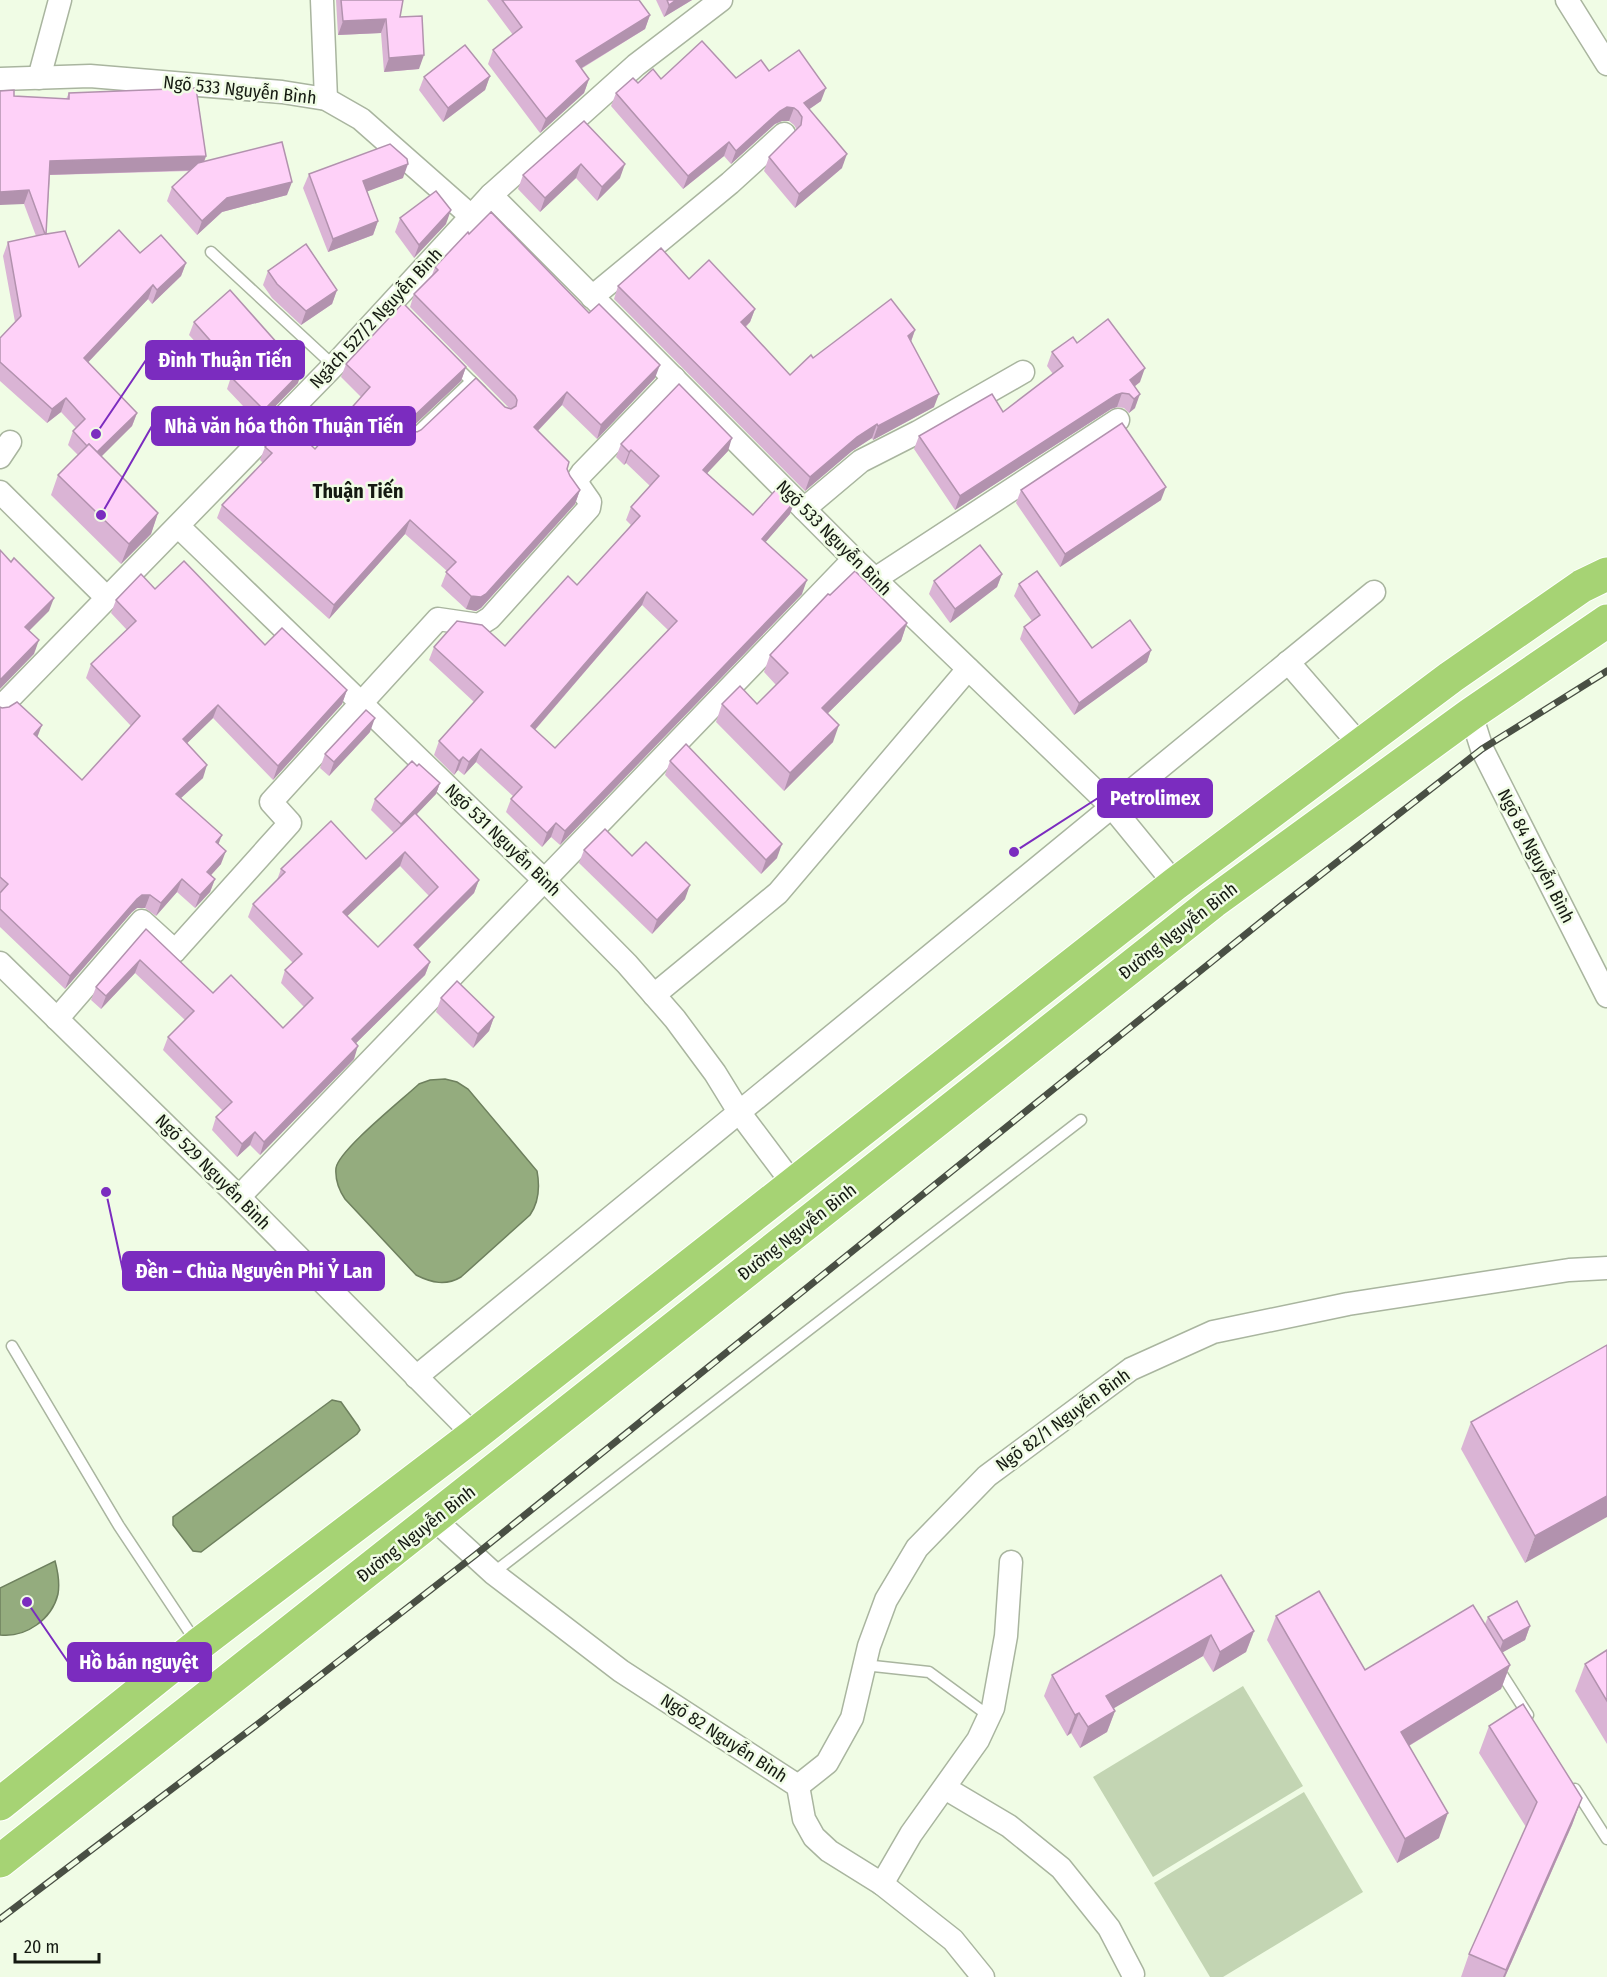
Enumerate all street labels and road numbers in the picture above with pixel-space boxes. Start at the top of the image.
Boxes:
street label: Ngõ 533 Nguyễn Bình [162,71,318,109]
street label: Ngách 527/2 Nguyễn Bình [305,243,447,393]
street label: Ngõ 533 Nguyễn Bình [772,476,896,600]
street label: Ngõ 531 Nguyễn Bình [441,779,565,901]
street label: Ngõ 84 Nguyễn Bình [1493,785,1579,927]
street label: Đường Nguyễn Bình [1114,878,1242,984]
street label: Ngõ 529 Nguyễn Bình [151,1110,275,1234]
street label: Đường Nguyễn Bình [733,1179,861,1285]
street label: Ngõ 82/1 Nguyễn Bình [992,1364,1134,1476]
street label: Đường Nguyễn Bình [352,1481,480,1587]
street label: Ngõ 82 Nguyễn Bình [657,1689,791,1787]

